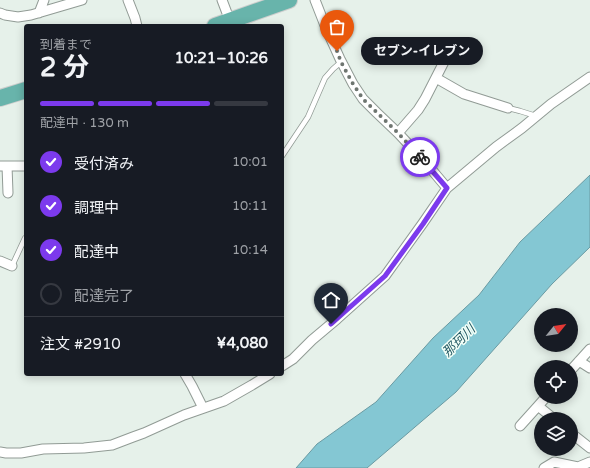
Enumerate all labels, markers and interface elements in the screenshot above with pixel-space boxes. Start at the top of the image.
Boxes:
pin [320,10,354,51]
icon: bag [326,16,348,38]
text: 到着まで [40,37,92,53]
callout: セブン-イレブン [361,37,483,65]
text: セブン-イレブン [374,43,470,59]
text: 10:21–10:26 [175,49,268,67]
text: 2 分 [40,52,89,83]
text: 配達中 · 130 m [40,115,129,131]
courier [400,137,440,177]
icon: bike [409,146,431,168]
icon: check [40,151,62,173]
text: 10:01 [232,154,268,170]
text: 受付済み [74,155,134,173]
icon: check [40,195,62,217]
text: 10:11 [232,198,268,214]
text: 調理中 [74,199,119,217]
icon: check [40,239,62,261]
text: 10:14 [232,242,268,258]
text: 配達中 [74,243,119,261]
pin [314,283,348,324]
text: 配達完了 [74,287,134,305]
icon: home [320,289,342,311]
north arrow [534,308,578,352]
map controls [534,308,578,456]
water label: 那珂川 [439,320,480,360]
text: ¥4,080 [217,334,268,352]
text: 注文 #2910 [40,335,121,353]
button: locate [534,360,578,404]
button: layers [534,412,578,456]

